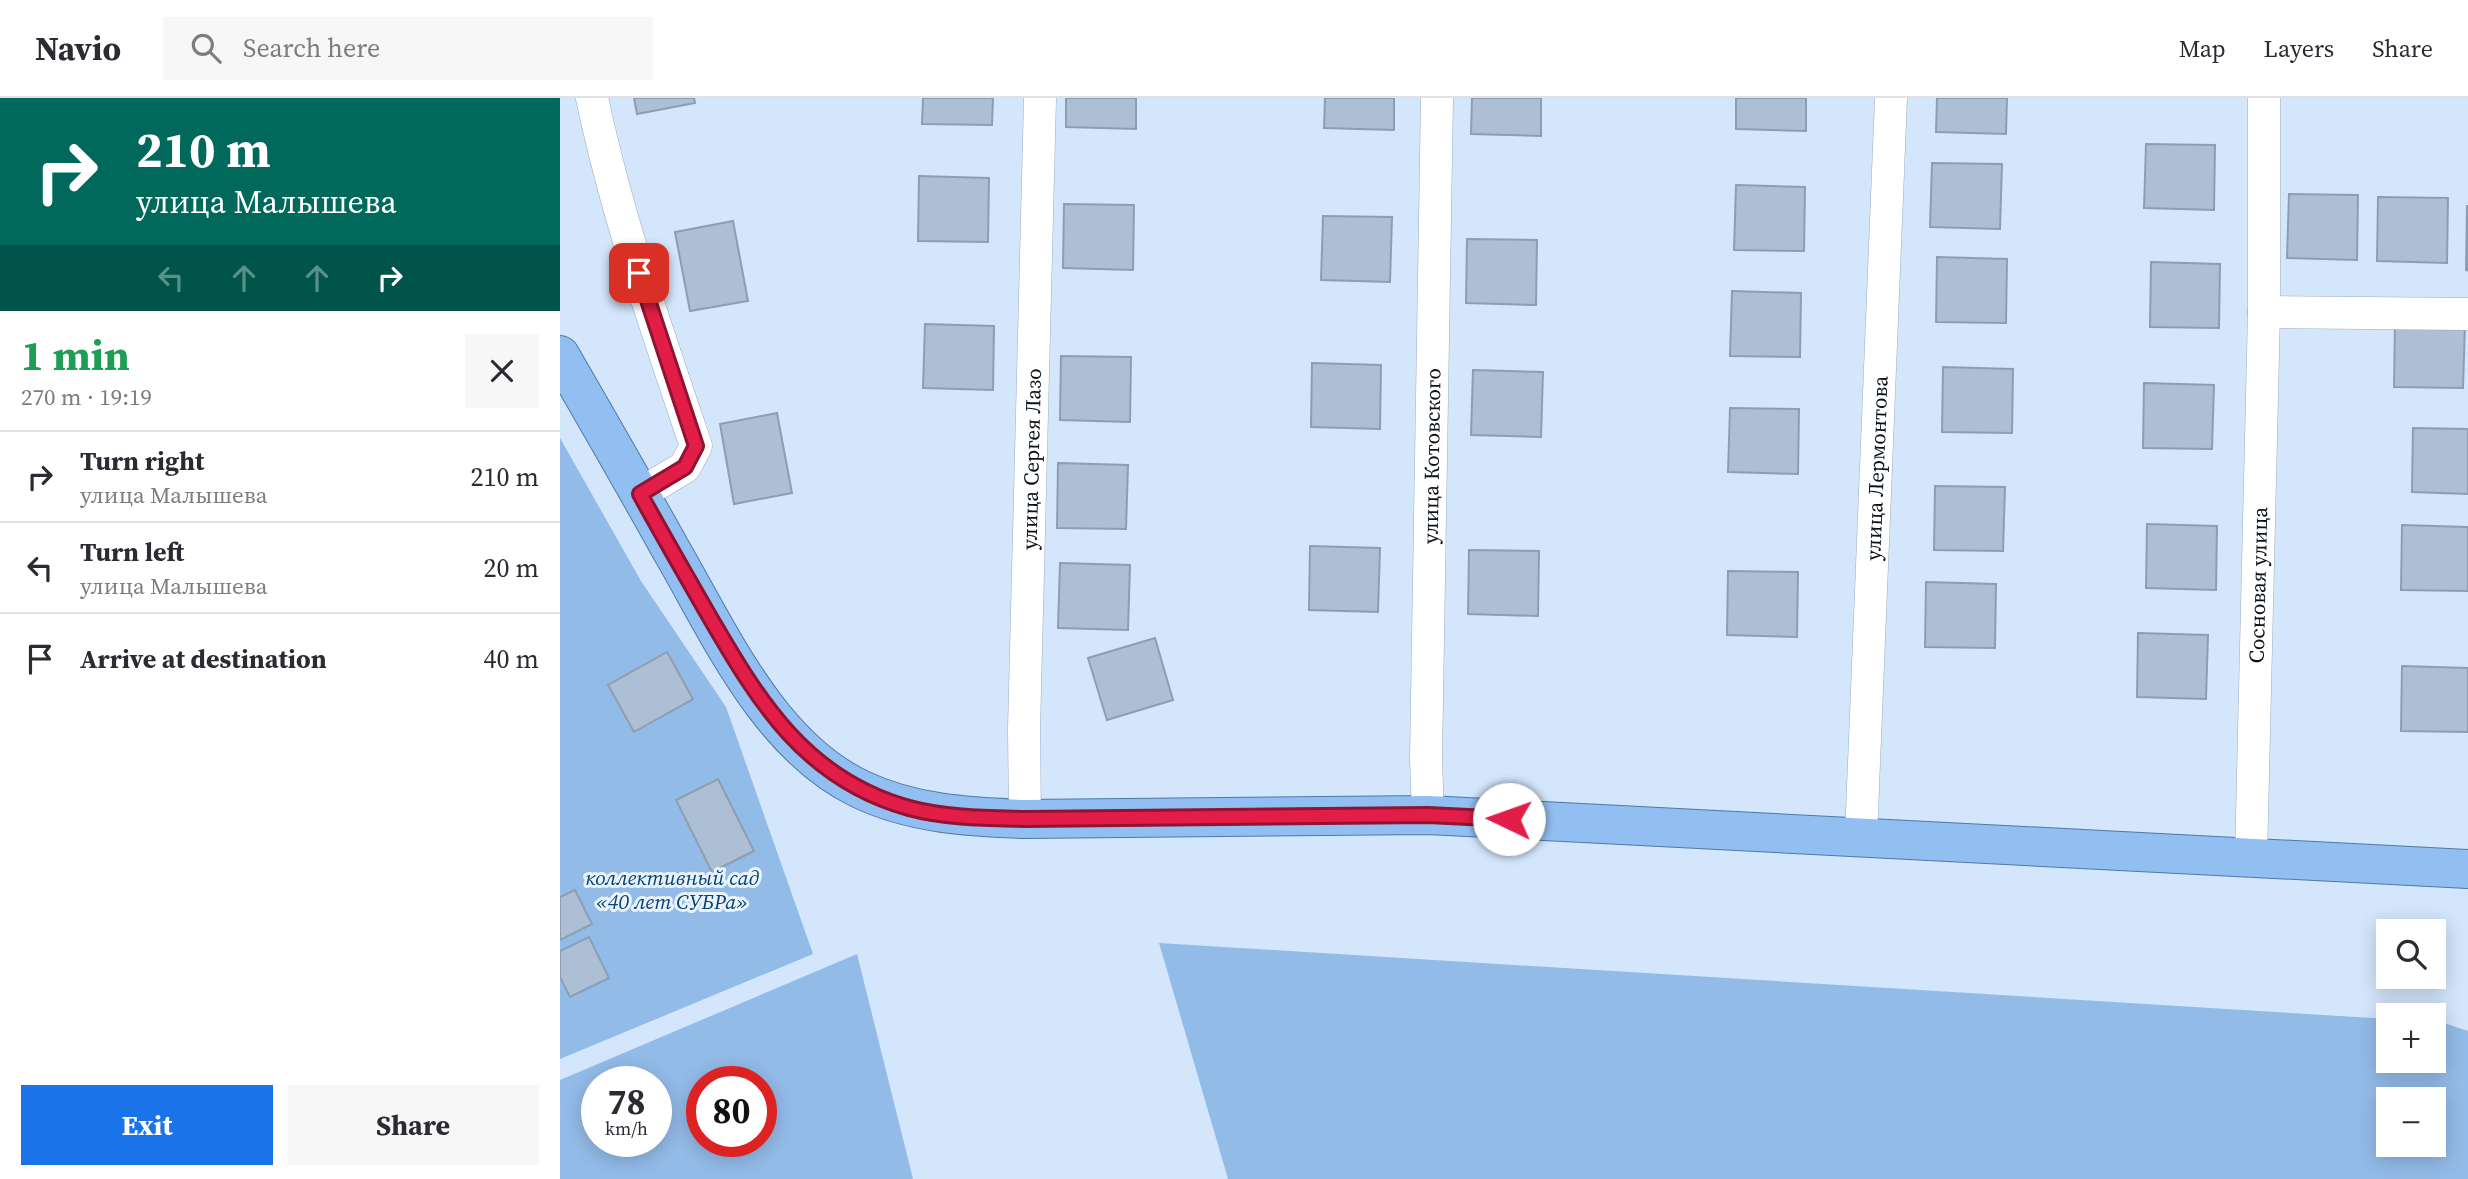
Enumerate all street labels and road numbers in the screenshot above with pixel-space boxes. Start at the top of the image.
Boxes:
street label: улица Сергея Лазо [1014,368,1048,550]
street label: улица Котовского [1415,368,1447,544]
street label: улица Лермонтова [1858,375,1894,561]
street label: Сосновая улица [2241,506,2274,664]

